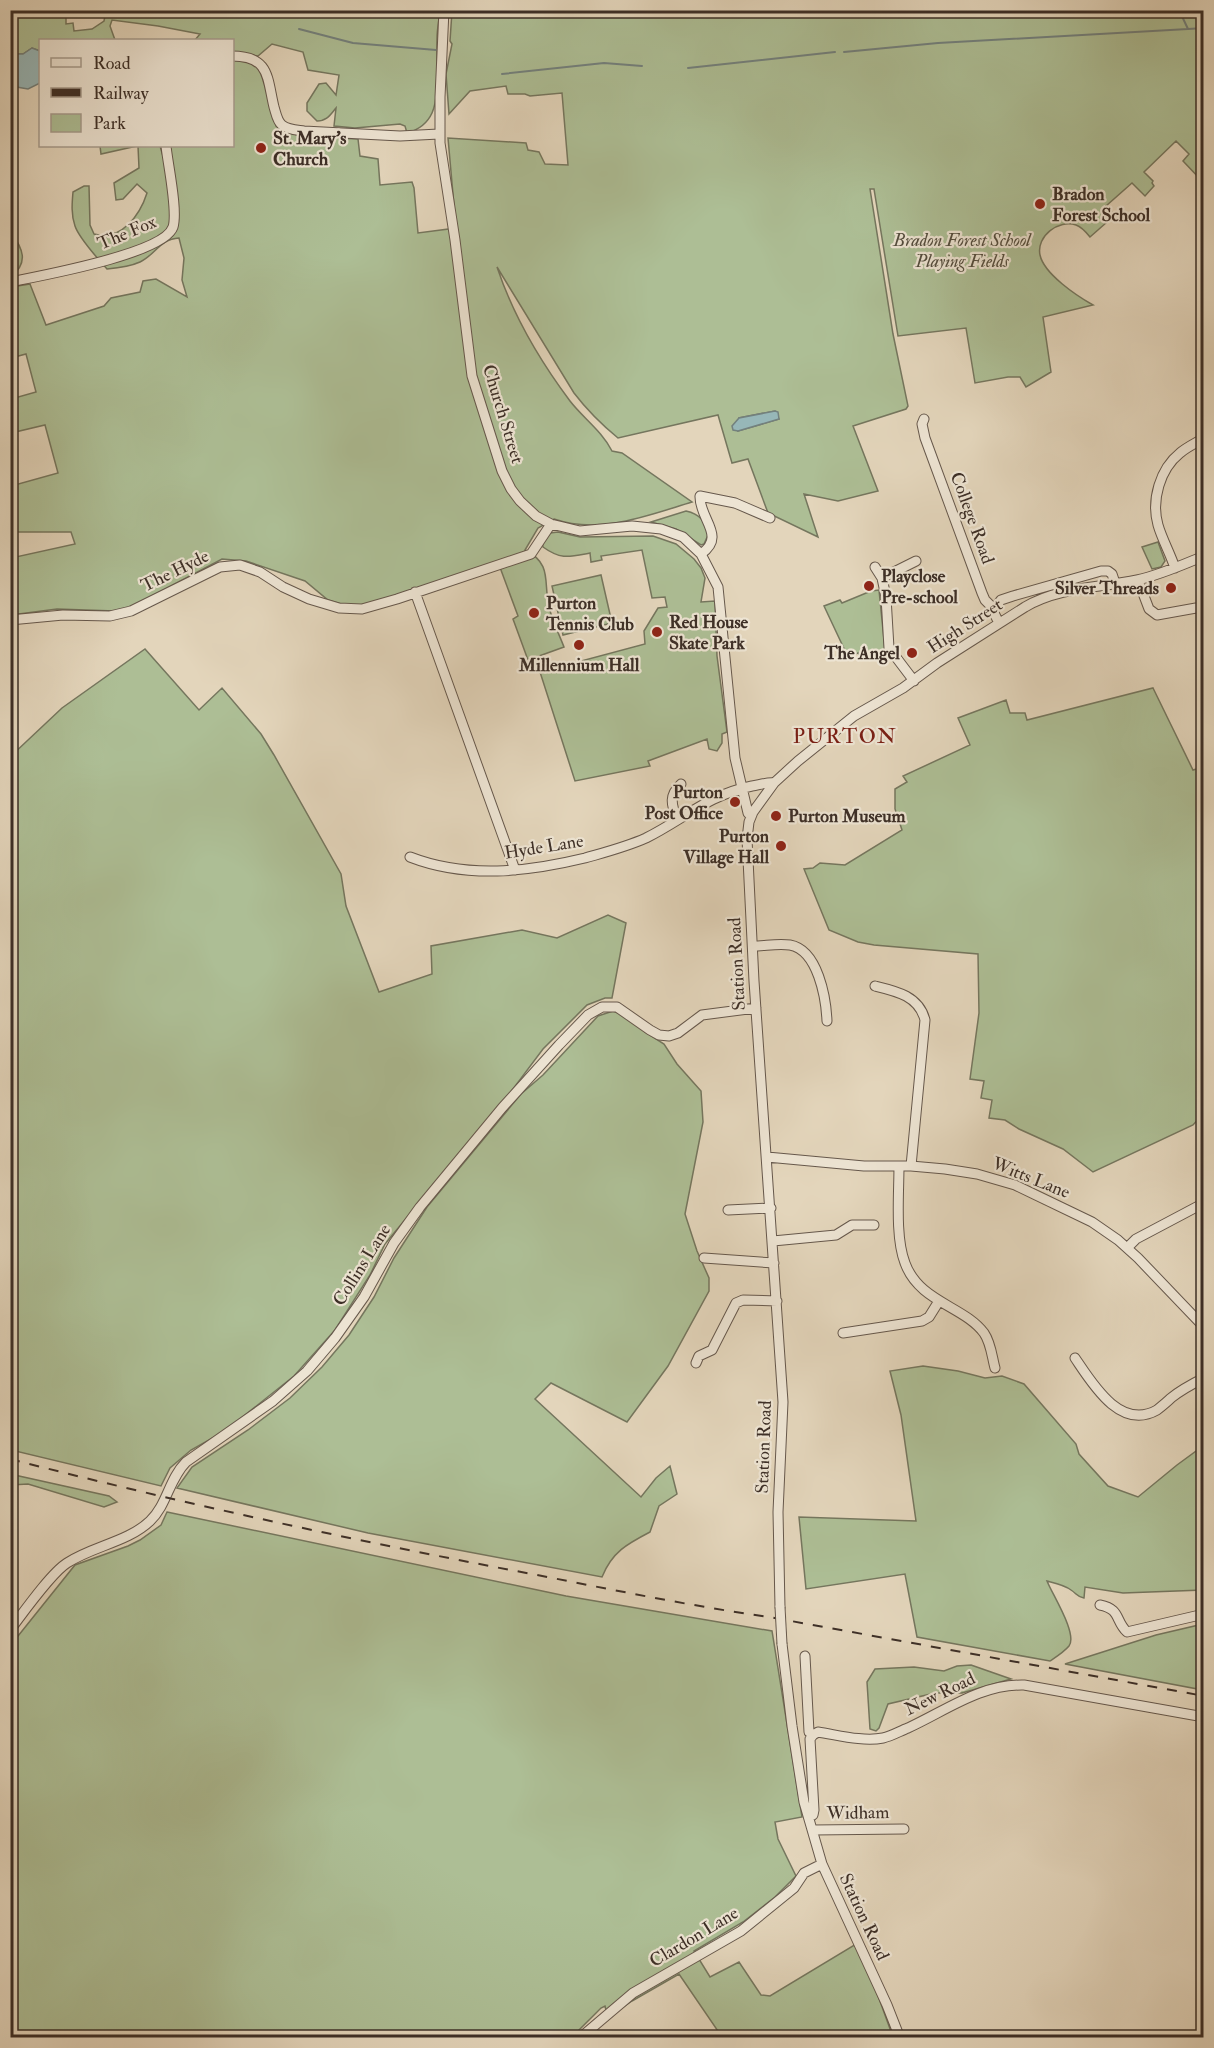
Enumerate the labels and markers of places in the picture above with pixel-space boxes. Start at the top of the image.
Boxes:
place label: St. Mary's Church [273,127,346,171]
marker: St. Mary's Church [254,141,268,155]
place label: Bradon Forest School [1052,183,1150,227]
marker: Bradon Forest School [1033,197,1047,211]
place label: Playclose Pre-school [881,565,958,609]
place label: Silver Threads [1055,577,1159,600]
marker: Playclose Pre-school [862,579,876,593]
marker: Silver Threads [1164,581,1178,595]
place label: Purton Tennis Club [545,592,634,636]
marker: Purton Tennis Club [527,606,541,620]
place label: Red House Skate Park [669,611,749,655]
marker: Red House Skate Park [650,625,664,639]
marker: Millennium Hall [572,638,586,652]
place label: The Angel [823,642,900,665]
marker: The Angel [905,646,919,660]
place label: Millennium Hall [518,654,640,677]
place label: Purton Post Office [645,781,724,825]
marker: Purton Post Office [728,795,742,809]
place label: Purton Museum [788,805,907,828]
marker: Purton Museum [769,809,783,823]
place label: Purton Village Hall [682,825,770,869]
marker: Purton Village Hall [774,839,788,853]

